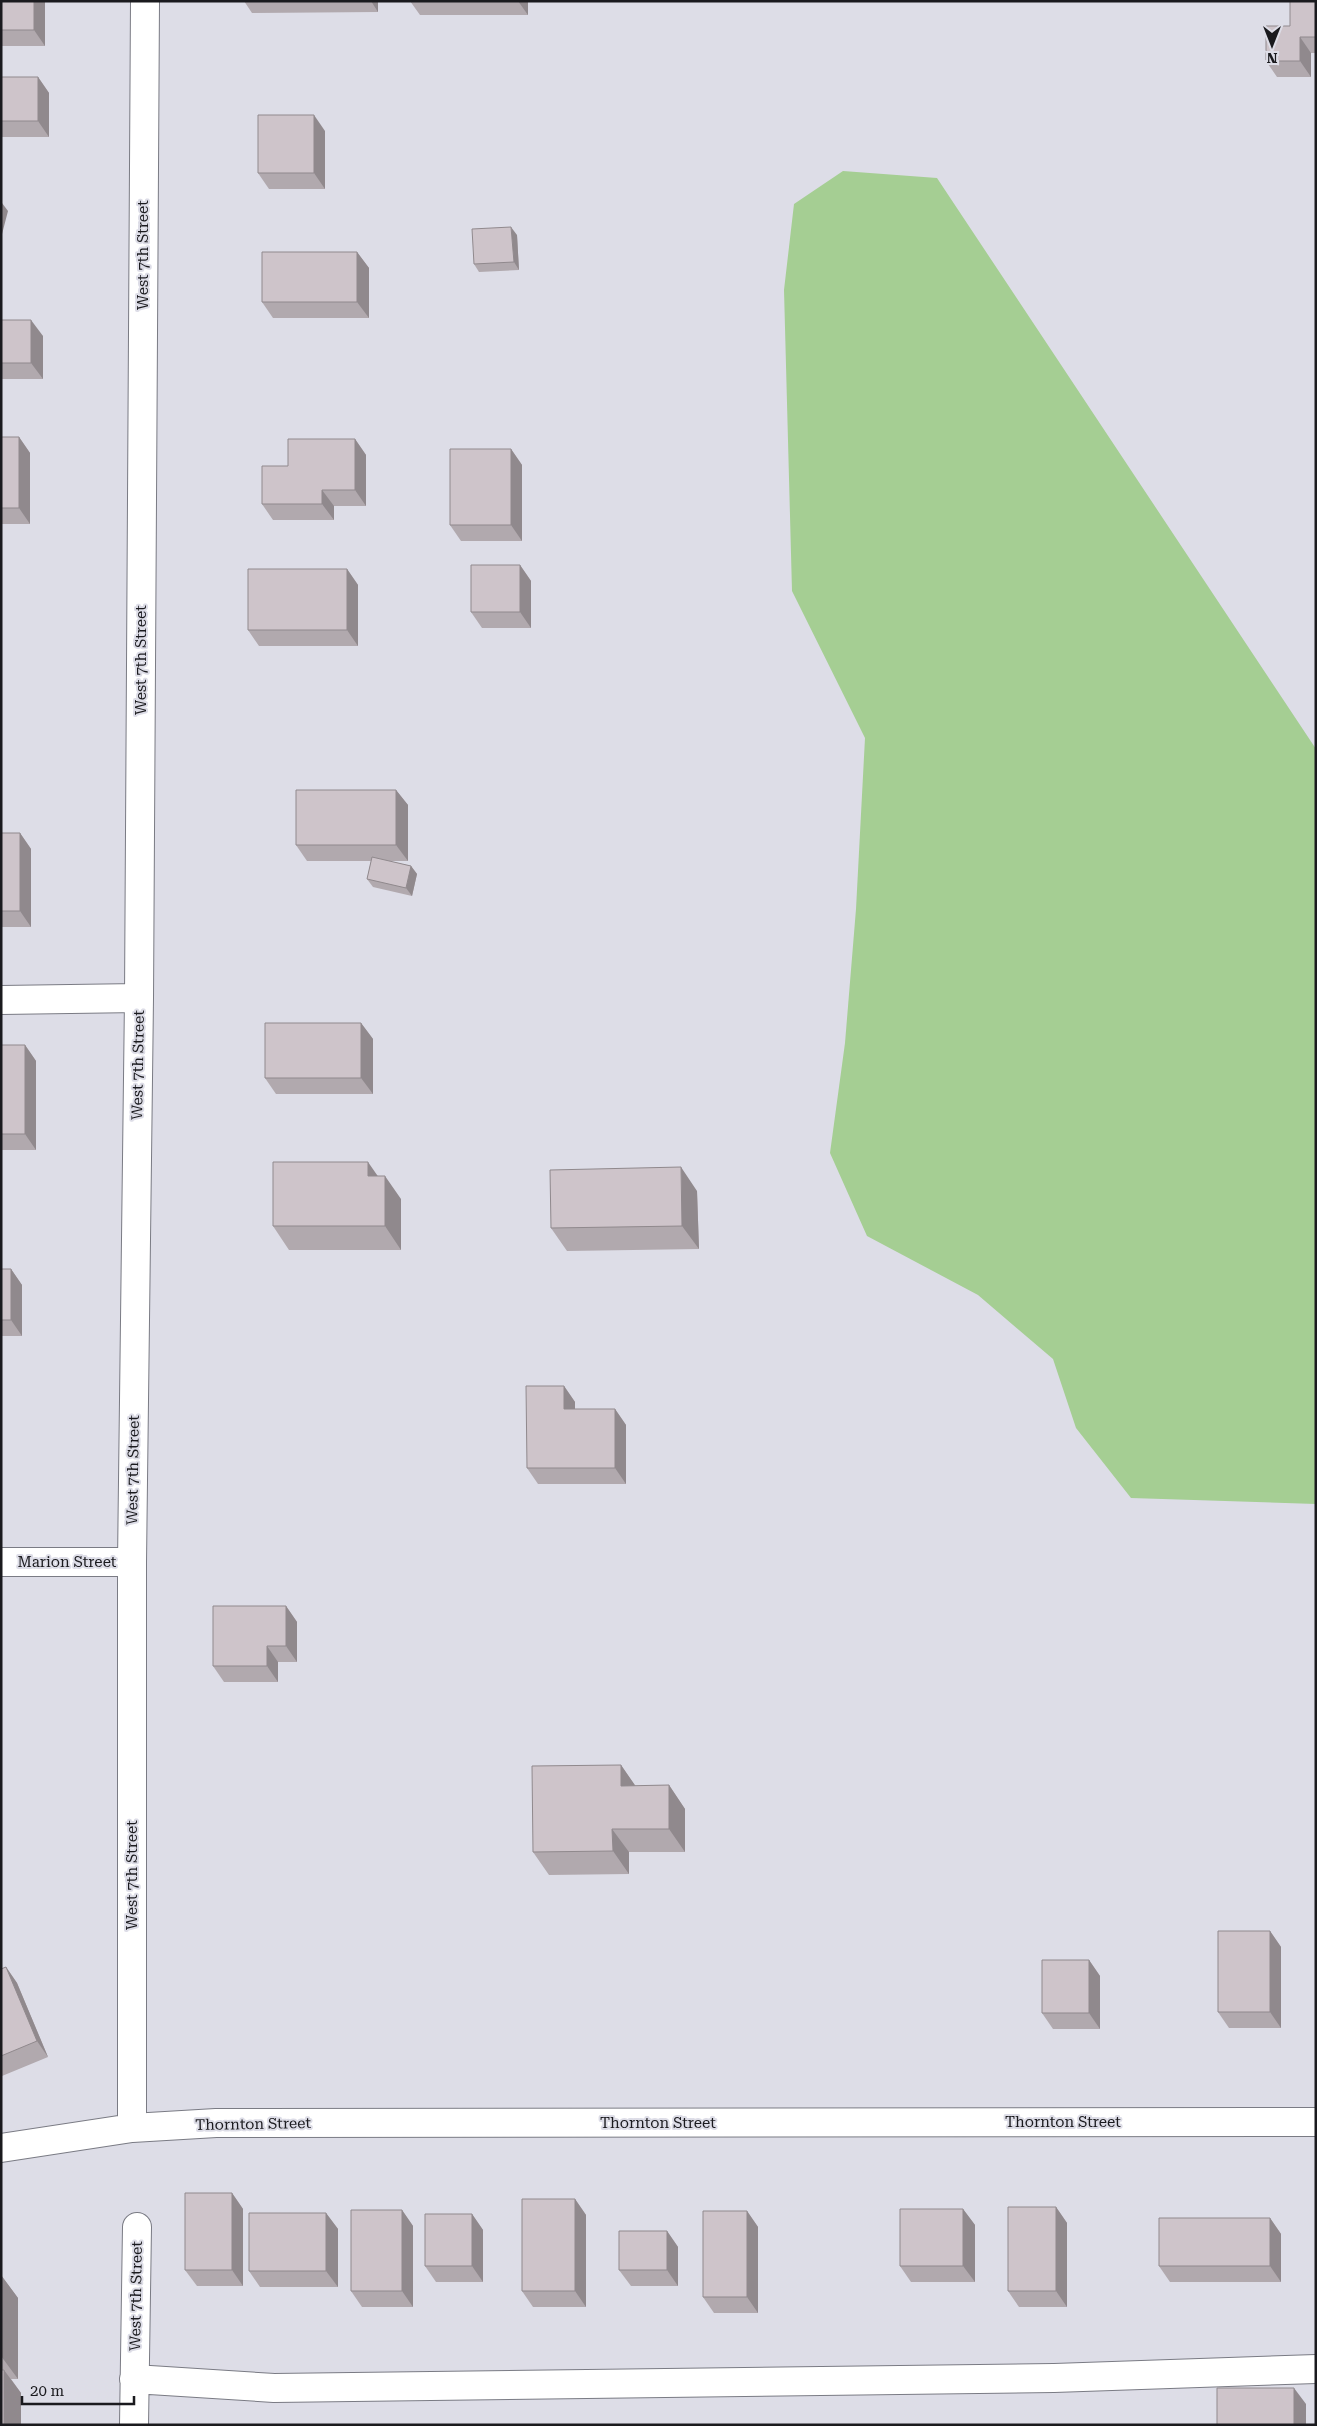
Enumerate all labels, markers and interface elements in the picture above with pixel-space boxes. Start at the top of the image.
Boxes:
north arrow [1247,20,1297,70]
text: N [1266,50,1277,66]
street label: West 7th Street [134,200,152,310]
street label: West 7th Street [132,605,150,715]
street label: West 7th Street [128,1010,148,1120]
street label: West 7th Street [123,1415,143,1525]
street label: Marion Street [18,1553,117,1571]
street label: West 7th Street [123,1820,141,1930]
street label: Thornton Street [1005,2113,1121,2131]
street label: Thornton Street [195,2114,312,2134]
street label: Thornton Street [600,2114,716,2132]
street label: West 7th Street [126,2241,146,2351]
scale bar [22,2374,135,2406]
text: 20 m [30,2382,65,2400]

